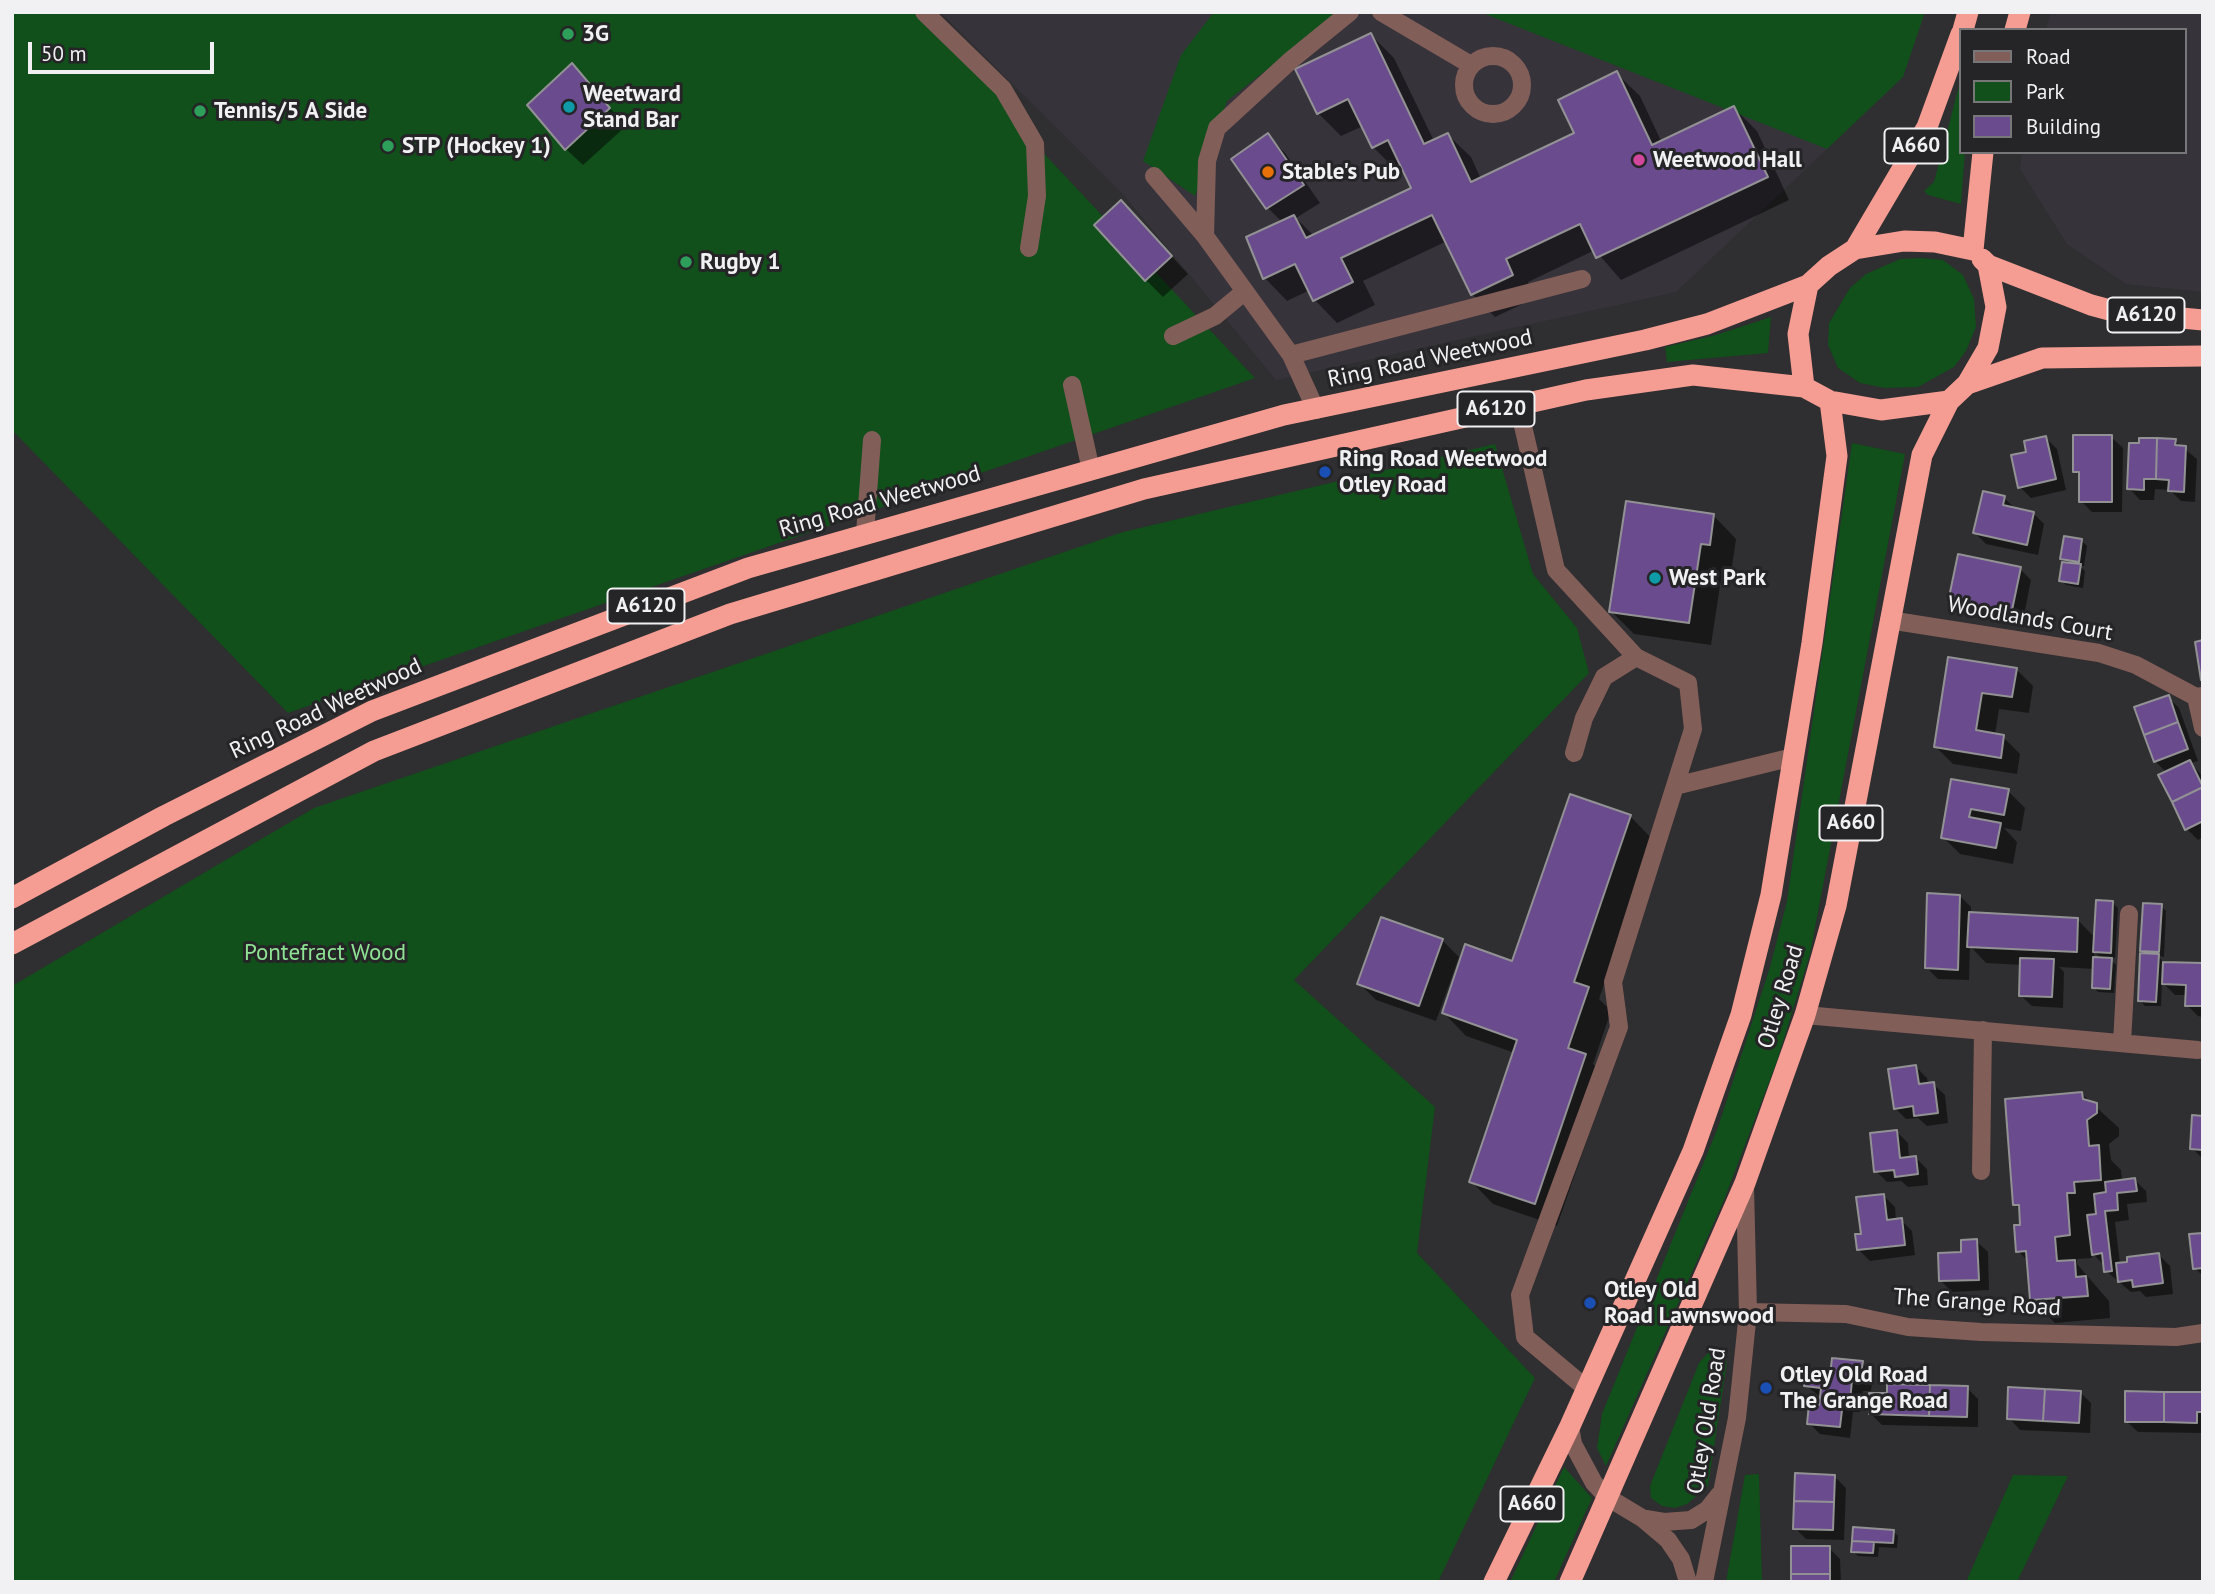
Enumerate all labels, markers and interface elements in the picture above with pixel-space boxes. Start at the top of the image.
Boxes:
place label: 3G [582,20,609,48]
marker: 3G [560,26,576,42]
scale bar [32,28,217,72]
legend [1960,28,2187,154]
text: 50 m [41,40,87,67]
text: Road [2026,43,2070,70]
text: Park [2026,78,2065,105]
place label: Weetward Stand Bar [583,80,681,134]
place label: Tennis/5 A Side [214,97,367,125]
marker: Weetward Stand Bar [561,99,577,115]
marker: Tennis/5 A Side [192,103,208,119]
text: Building [2026,113,2101,140]
road number: A660 [1884,128,1948,164]
place label: STP (Hockey 1) [402,132,551,160]
marker: STP (Hockey 1) [380,138,396,154]
place label: Weetwood Hall [1653,146,1802,174]
marker: Weetwood Hall [1631,152,1647,168]
place label: Stable's Pub [1282,158,1400,186]
marker: Stable's Pub [1260,164,1276,180]
place label: Rugby 1 [700,248,780,276]
marker: Rugby 1 [678,254,694,270]
road number: A6120 [2108,298,2184,332]
street label: Ring Road Weetwood [1325,324,1535,394]
road number: A6120 [1458,392,1534,426]
place label: Ring Road Weetwood Otley Road [1339,445,1547,499]
street label: Ring Road Weetwood [776,460,984,544]
marker: Ring Road Weetwood Otley Road [1317,464,1333,480]
place label: West Park [1669,564,1766,592]
marker: West Park [1647,570,1663,586]
road number: A6120 [608,588,684,624]
street label: Woodlands Court [1945,591,2115,647]
street label: Ring Road Weetwood [226,652,426,766]
road number: A660 [1820,806,1882,840]
park label: Pontefract Wood [244,939,406,967]
street label: Otley Road [1752,942,1810,1052]
place label: Otley Old Road Lawnswood [1604,1276,1774,1330]
street label: The Grange Road [1892,1283,2062,1323]
marker: Otley Old Road Lawnswood [1582,1295,1598,1311]
street label: Otley Old Road [1682,1346,1732,1496]
place label: Otley Old Road The Grange Road [1780,1361,1948,1415]
marker: Otley Old Road The Grange Road [1758,1380,1774,1396]
road number: A660 [1500,1486,1564,1522]

